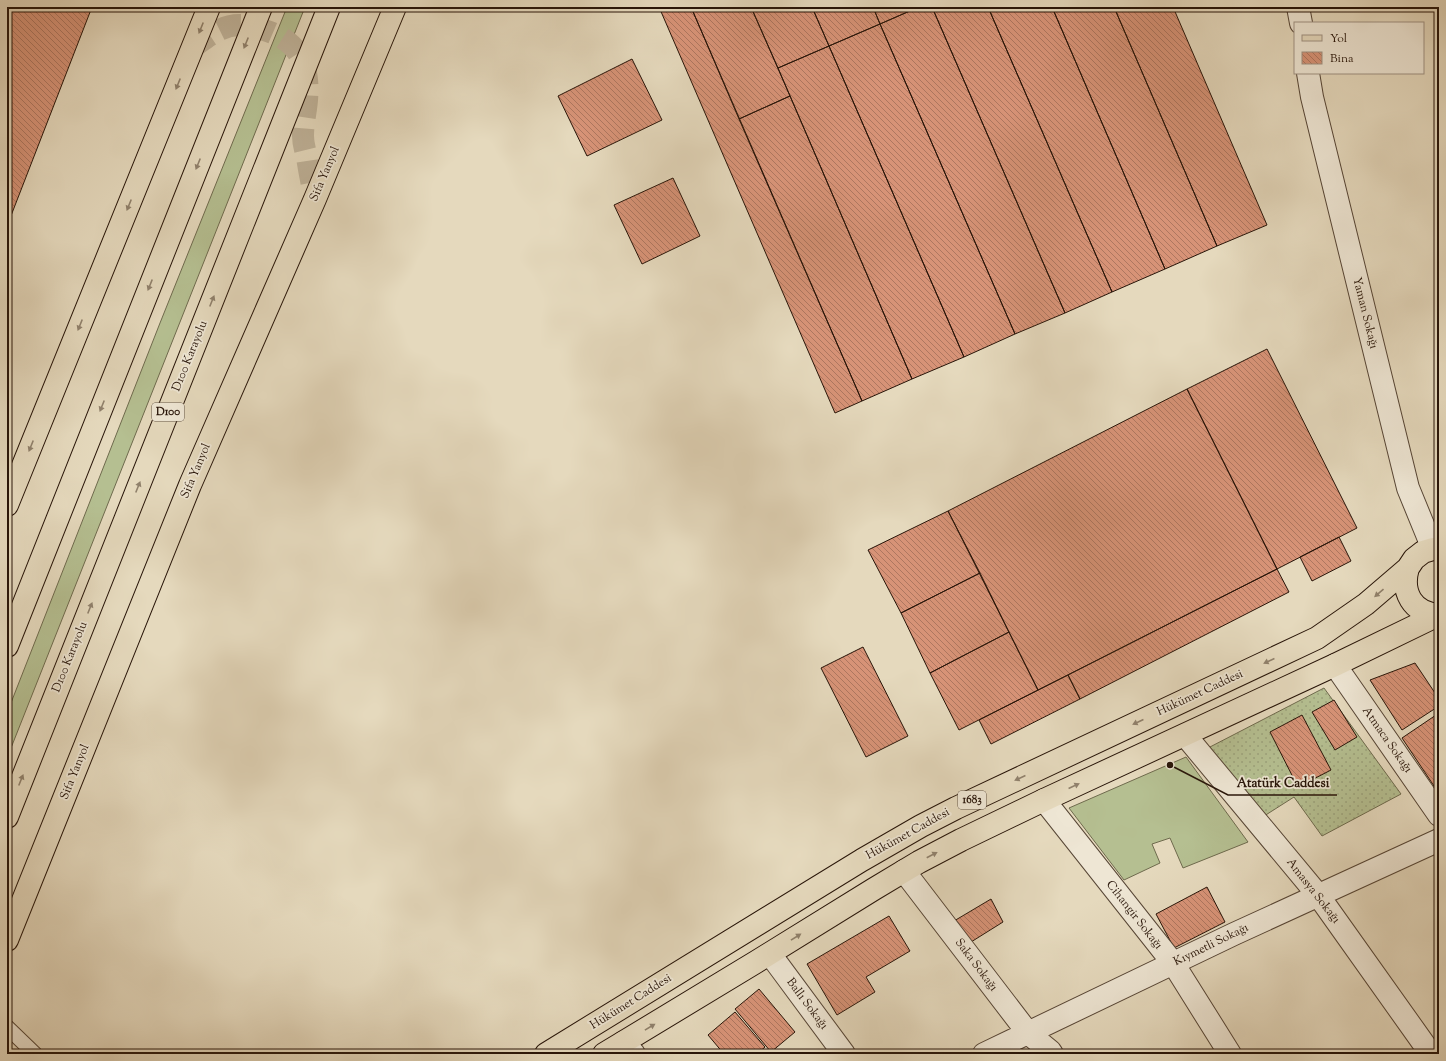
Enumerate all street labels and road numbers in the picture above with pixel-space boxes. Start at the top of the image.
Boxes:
street label: Sifa Yanyol [305,143,345,204]
street label: Yaman Sokağı [1347,275,1383,351]
street label: D100 Karayolu [168,318,212,394]
road number: D100 [152,403,184,421]
street label: Sifa Yanyol [176,440,216,501]
street label: D100 Karayolu [48,619,92,695]
street label: Hükümet Caddesi [1154,665,1247,721]
street label: Atmaca Sokağı [1357,703,1417,777]
street label: Sifa Yanyol [56,741,95,802]
road number: 1683 [958,791,986,809]
street label: Hükümet Caddesi [863,803,954,865]
street label: Amasya Sokağı [1282,854,1345,928]
street label: Cihangir Sokağı [1101,877,1167,954]
street label: Kıymetli Sokağı [1170,919,1252,971]
street label: Saka Sokağı [950,935,1002,996]
street label: Hükümet Caddesi [587,969,676,1034]
street label: Ballı Sokağı [782,974,833,1034]

